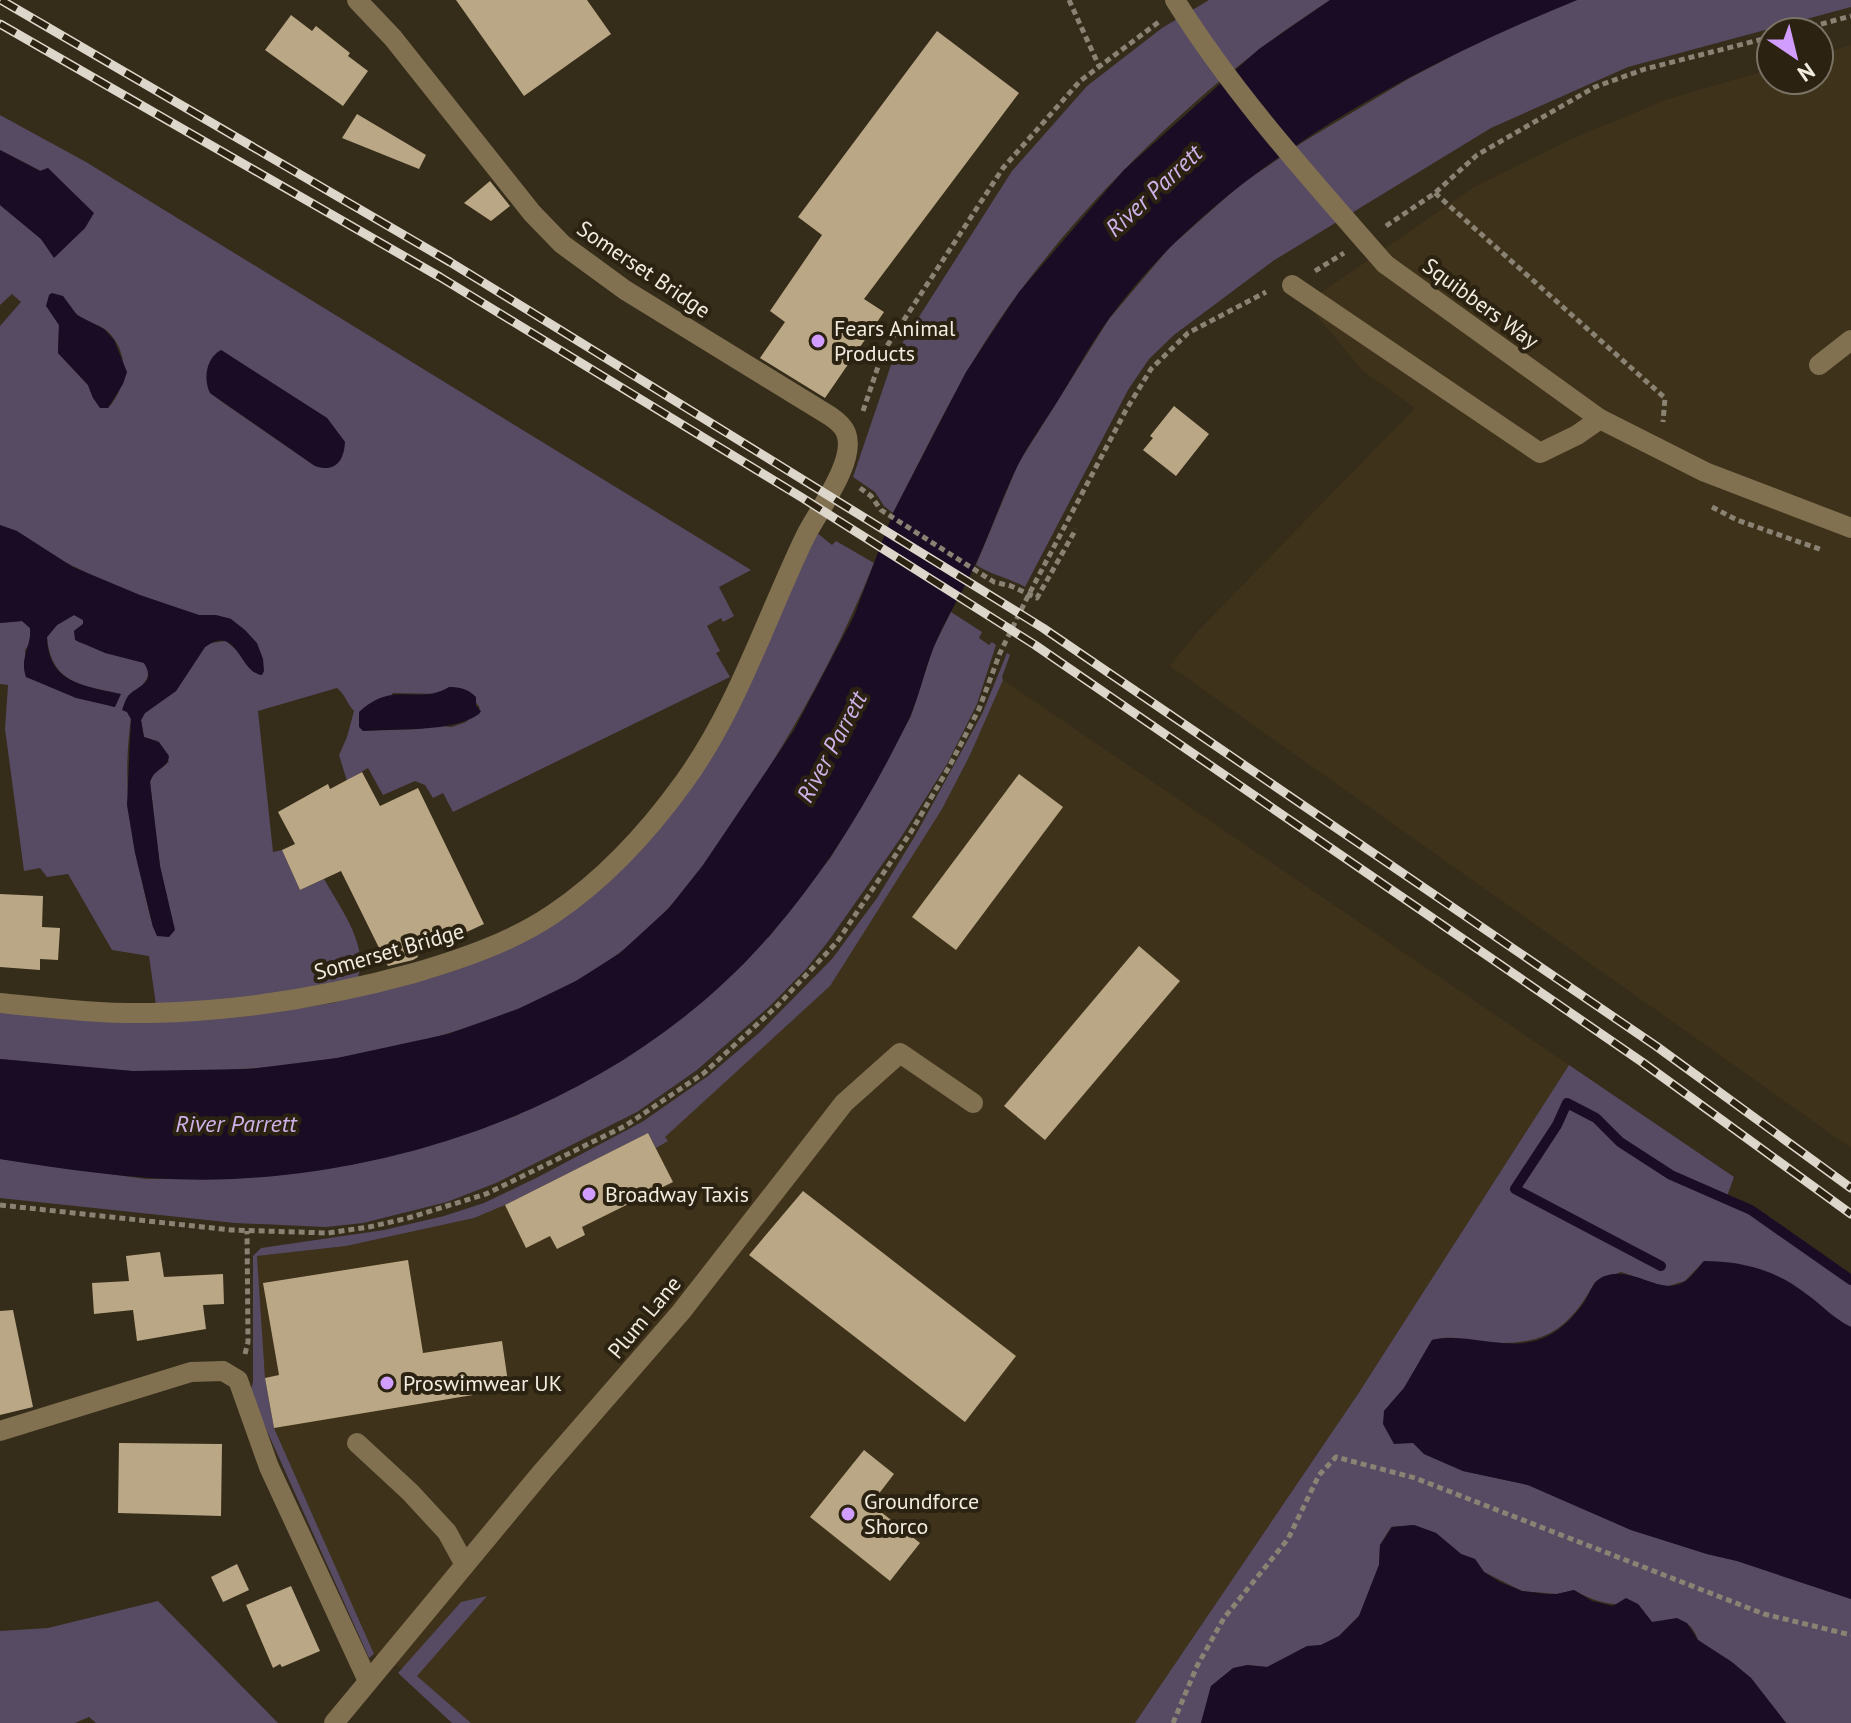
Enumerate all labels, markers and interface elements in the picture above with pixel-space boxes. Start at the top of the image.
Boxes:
north arrow [1755,16,1835,96]
text: N [1793,57,1820,88]
water label: River Parrett [1099,137,1210,243]
street label: Somerset Bridge [572,214,716,324]
street label: Squibbers Way [1417,251,1545,355]
place label: Fears Animal Products [834,314,956,367]
marker: Fears Animal Products [809,332,827,350]
water label: River Parrett [789,685,874,808]
street label: Somerset Bridge [311,916,467,986]
water label: River Parrett [175,1108,298,1139]
place label: Broadway Taxis [605,1180,749,1208]
marker: Broadway Taxis [580,1185,598,1203]
street label: Plum Lane [601,1270,687,1364]
place label: Proswimwear UK [403,1369,562,1397]
marker: Proswimwear UK [378,1374,396,1392]
place label: Groundforce Shorco [864,1487,979,1540]
marker: Groundforce Shorco [839,1505,857,1523]

